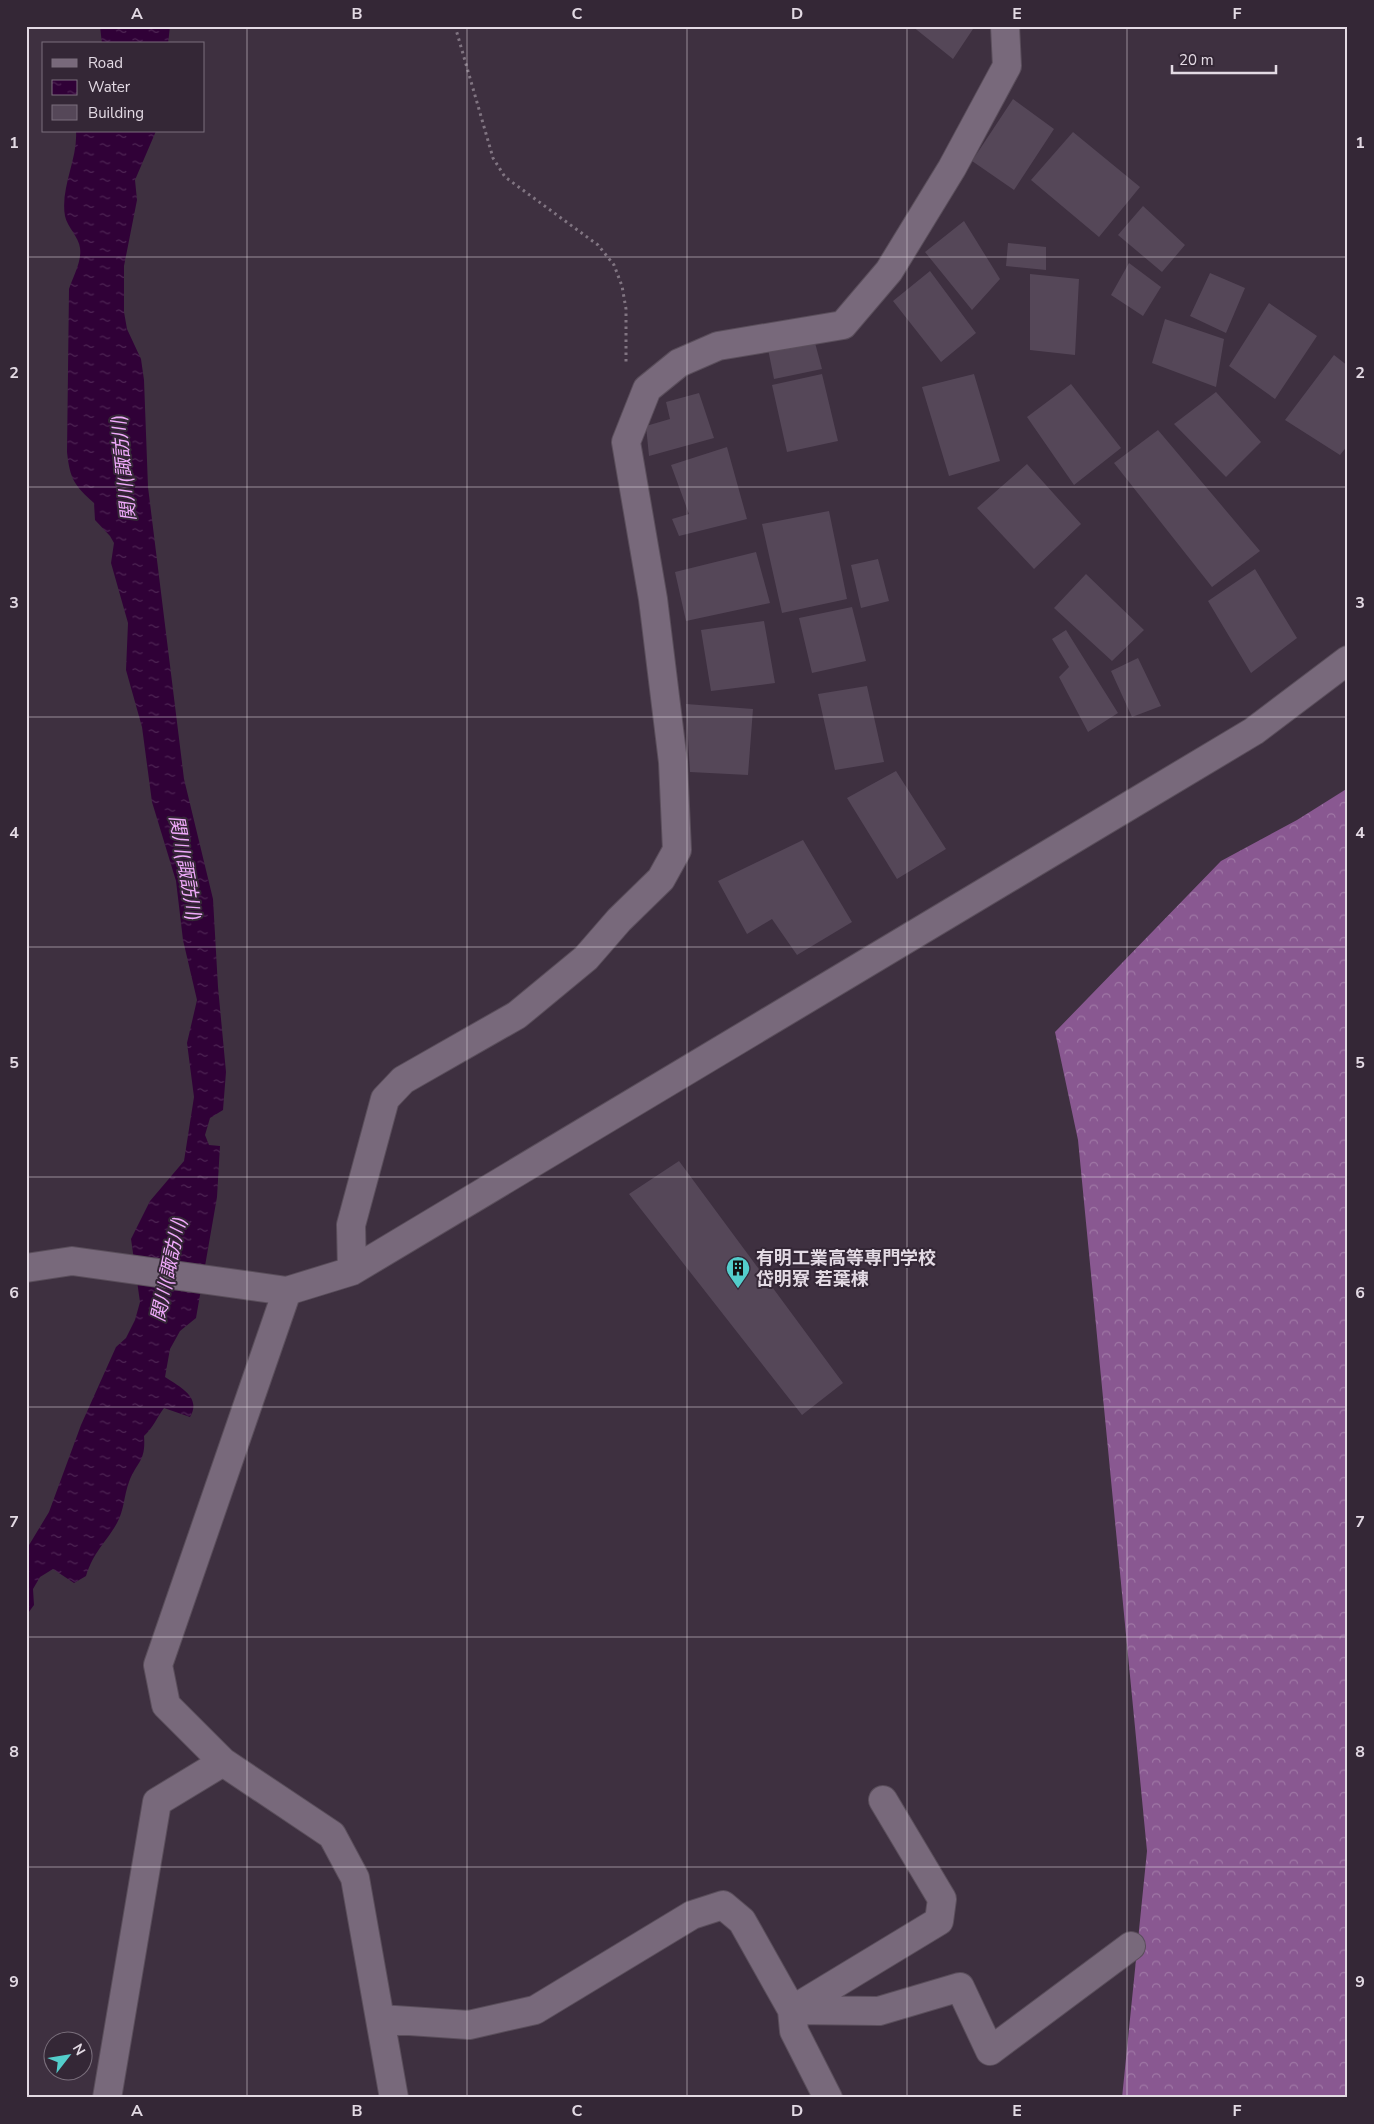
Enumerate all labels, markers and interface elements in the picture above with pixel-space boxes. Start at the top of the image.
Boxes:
text: A [131,3,143,25]
text: B [351,3,363,25]
text: C [572,3,583,25]
text: D [791,3,803,25]
text: E [1012,3,1022,25]
text: F [1233,3,1242,25]
legend [42,42,205,132]
scale bar [1172,42,1275,74]
text: 20 m [1179,50,1214,70]
text: Road [88,53,123,73]
text: Water [88,77,131,97]
text: Building [88,103,144,123]
text: 1 [9,132,19,154]
text: 1 [1355,132,1365,154]
text: 2 [9,362,19,384]
text: 2 [1355,362,1365,384]
water label: 関川(諏訪川) [105,413,143,522]
text: 3 [9,592,19,614]
text: 3 [1355,592,1365,614]
water label: 関川(諏訪川) [163,813,207,923]
text: 4 [9,822,19,844]
text: 4 [1355,822,1365,844]
text: 5 [9,1052,19,1074]
text: 5 [1355,1052,1365,1074]
water label: 関川(諏訪川) [145,1214,193,1324]
place label: 有明工業高等専門学校 岱明寮 若葉棟 [756,1246,936,1291]
building icon: 有明工業高等専門学校 岱明寮 若葉棟 [725,1255,751,1289]
text: 6 [9,1282,19,1304]
text: 6 [1355,1282,1365,1304]
text: 7 [9,1511,19,1533]
text: 7 [1355,1511,1365,1533]
text: 8 [9,1741,19,1763]
text: 8 [1355,1741,1365,1763]
text: 9 [9,1971,19,1993]
text: 9 [1355,1971,1365,1993]
north arrow [42,2032,92,2082]
text: N [68,2040,90,2059]
text: A [131,2100,143,2122]
text: B [351,2100,363,2122]
text: C [572,2100,583,2122]
text: D [791,2100,803,2122]
text: E [1012,2100,1022,2122]
text: F [1233,2100,1242,2122]

